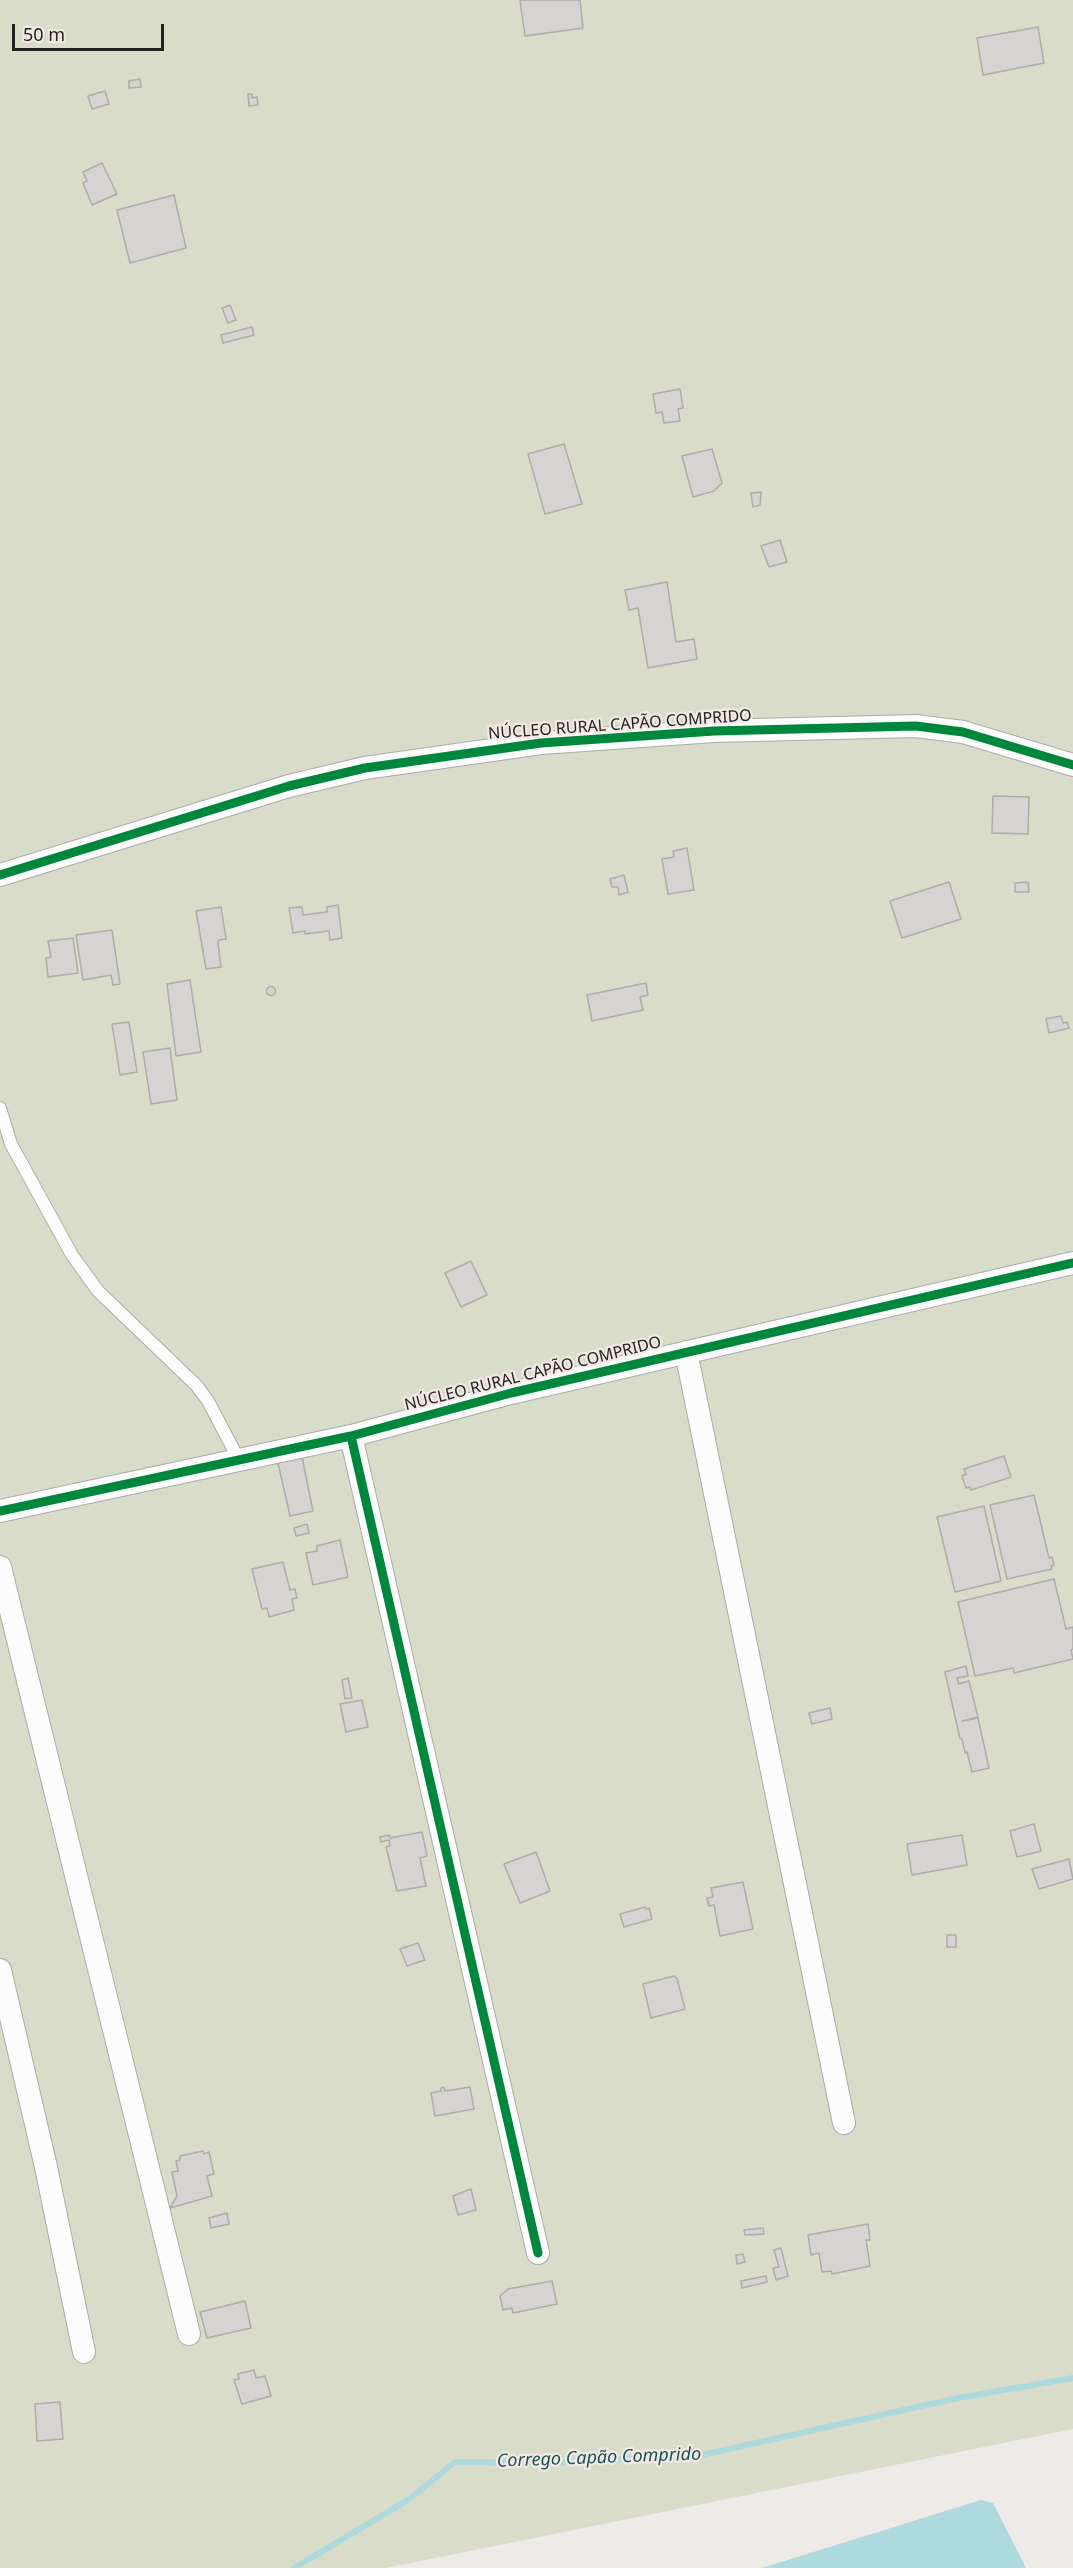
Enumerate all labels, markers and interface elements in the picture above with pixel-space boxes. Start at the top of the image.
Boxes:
scale bar [15,12,166,50]
text: 50 m [23,22,65,46]
street label: NÚCLEO RURAL CAPÃO COMPRIDO [488,706,752,744]
street label: NÚCLEO RURAL CAPÃO COMPRIDO [403,1333,663,1415]
water label: Corrego Capão Comprido [496,2444,702,2472]

